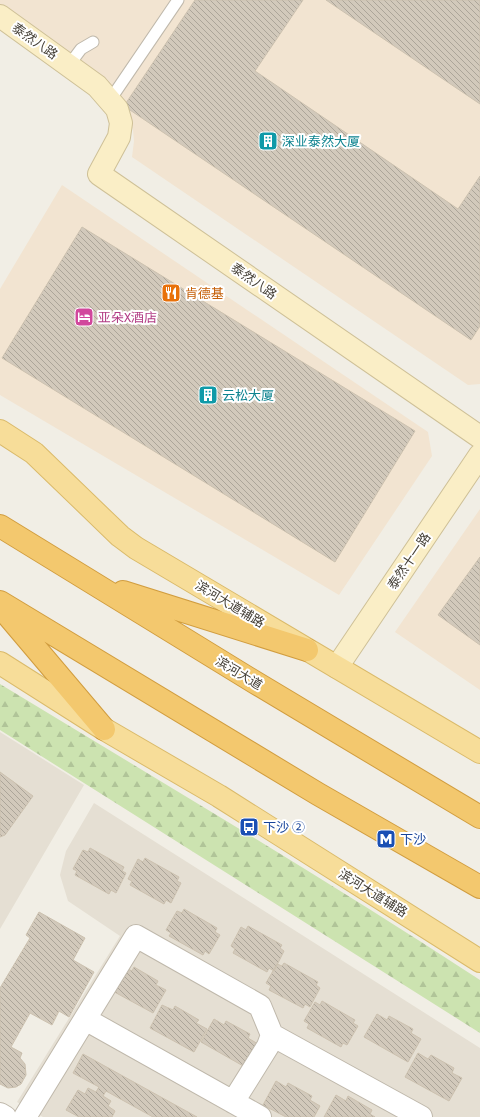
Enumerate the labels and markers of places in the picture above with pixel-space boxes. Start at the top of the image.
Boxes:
building icon: 深业泰然大厦 [257,130,279,152]
place label: 深业泰然大厦 [282,133,360,150]
restaurant icon: 肯德基 [160,282,182,304]
place label: 肯德基 [185,285,224,302]
hotel icon: 亚朵X酒店 [73,306,95,328]
place label: 亚朵X酒店 [98,309,157,326]
building icon: 云松大厦 [197,384,219,406]
place label: 云松大厦 [222,387,274,404]
bus stop icon: 下沙 ② [238,816,260,838]
place label: 下沙 ② [263,819,305,836]
metro station icon: 下沙 [375,828,397,850]
place label: 下沙 [400,831,426,848]

